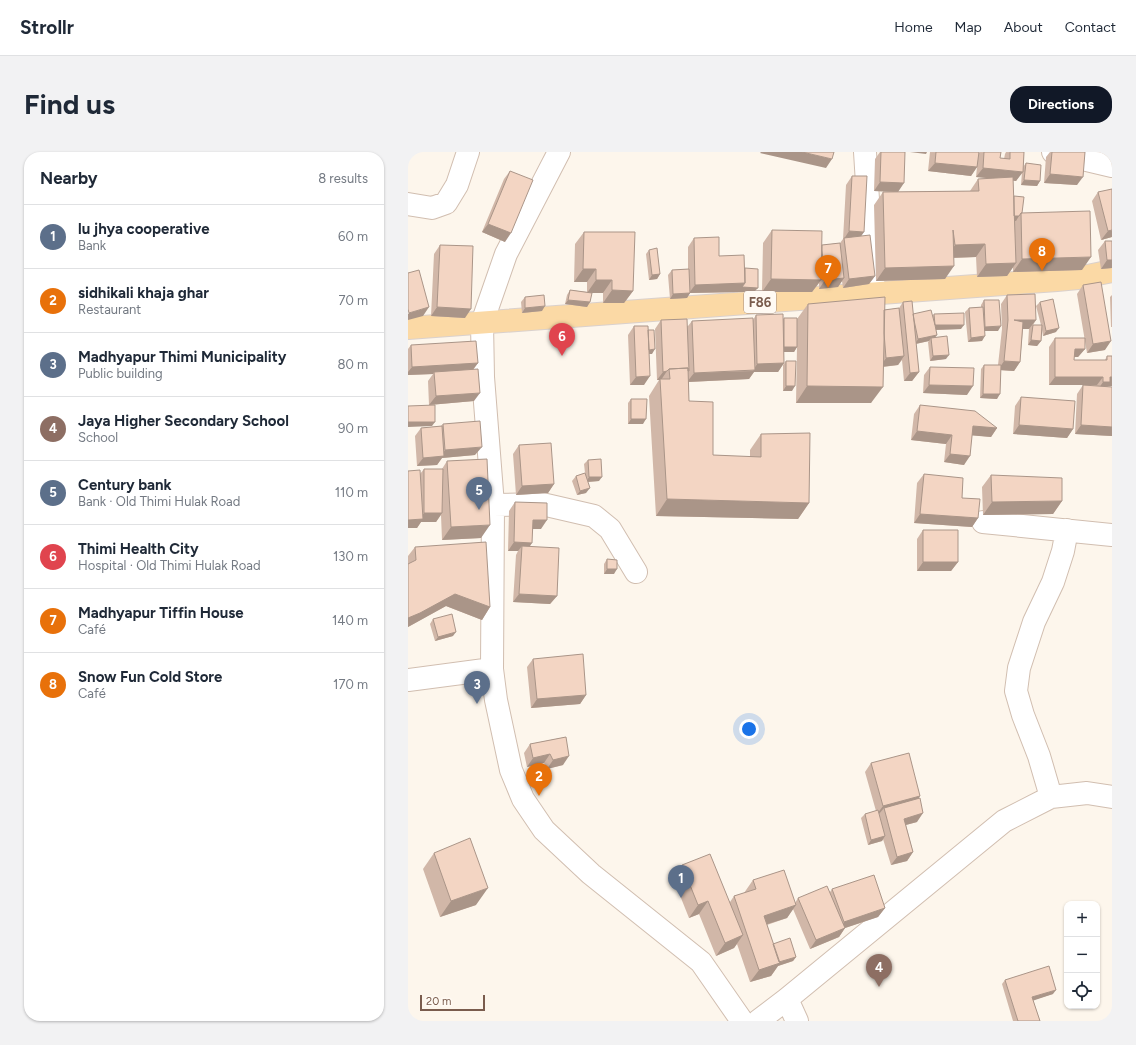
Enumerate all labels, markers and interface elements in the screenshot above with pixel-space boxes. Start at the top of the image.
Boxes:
text: Strollr [20,16,74,39]
text: Home [894,19,933,36]
text: Map [955,19,982,36]
text: About [1004,19,1043,36]
text: Contact [1065,19,1116,36]
button: Directions [1010,86,1112,123]
text: Find us [24,87,115,121]
text: Nearby [40,168,98,188]
text: 8 results [318,171,368,186]
text: lu jhya cooperative [78,220,209,238]
text: 1 [50,229,56,244]
text: 60 m [338,229,368,244]
text: Bank [78,238,106,253]
pin: 8 [1029,238,1055,271]
pin: 7 [815,255,841,288]
text: sidhikali khaja ghar [78,284,209,302]
road number: F86 [744,291,776,313]
text: 2 [49,293,57,308]
text: 70 m [338,293,368,308]
text: Restaurant [78,302,141,317]
pin: 6 [549,323,575,356]
text: Madhyapur Thimi Municipality [78,348,286,366]
text: 3 [49,357,57,372]
text: 80 m [337,357,368,372]
text: Public building [78,366,163,381]
text: Jaya Higher Secondary School [78,412,289,430]
text: 4 [49,421,57,436]
text: 90 m [338,421,368,436]
text: School [78,430,118,445]
text: Century bank [78,476,172,494]
pin: 5 [466,477,492,510]
text: 5 [49,485,57,500]
text: 110 m [335,485,368,500]
text: Bank · Old Thimi Hulak Road [78,494,240,509]
text: Thimi Health City [78,540,199,558]
text: 6 [49,549,57,564]
text: 130 m [333,549,368,564]
text: Hospital · Old Thimi Hulak Road [78,558,261,573]
text: Madhyapur Tiffin House [78,604,244,622]
text: 7 [49,613,57,628]
text: 140 m [332,613,368,628]
text: Café [78,622,106,637]
text: Snow Fun Cold Store [78,668,222,686]
pin: 3 [464,671,490,704]
text: 8 [49,677,57,692]
text: 170 m [333,677,368,692]
text: Café [78,686,106,701]
your location [739,719,759,739]
pin: 2 [526,763,552,796]
pin: 1 [668,865,694,898]
map controls [1064,901,1100,1009]
button: + [1064,901,1100,937]
button: − [1064,937,1100,973]
pin: 4 [866,954,892,987]
button: locate [1064,973,1100,1009]
scale bar [420,993,485,1012]
text: 20 m [426,995,451,1008]

